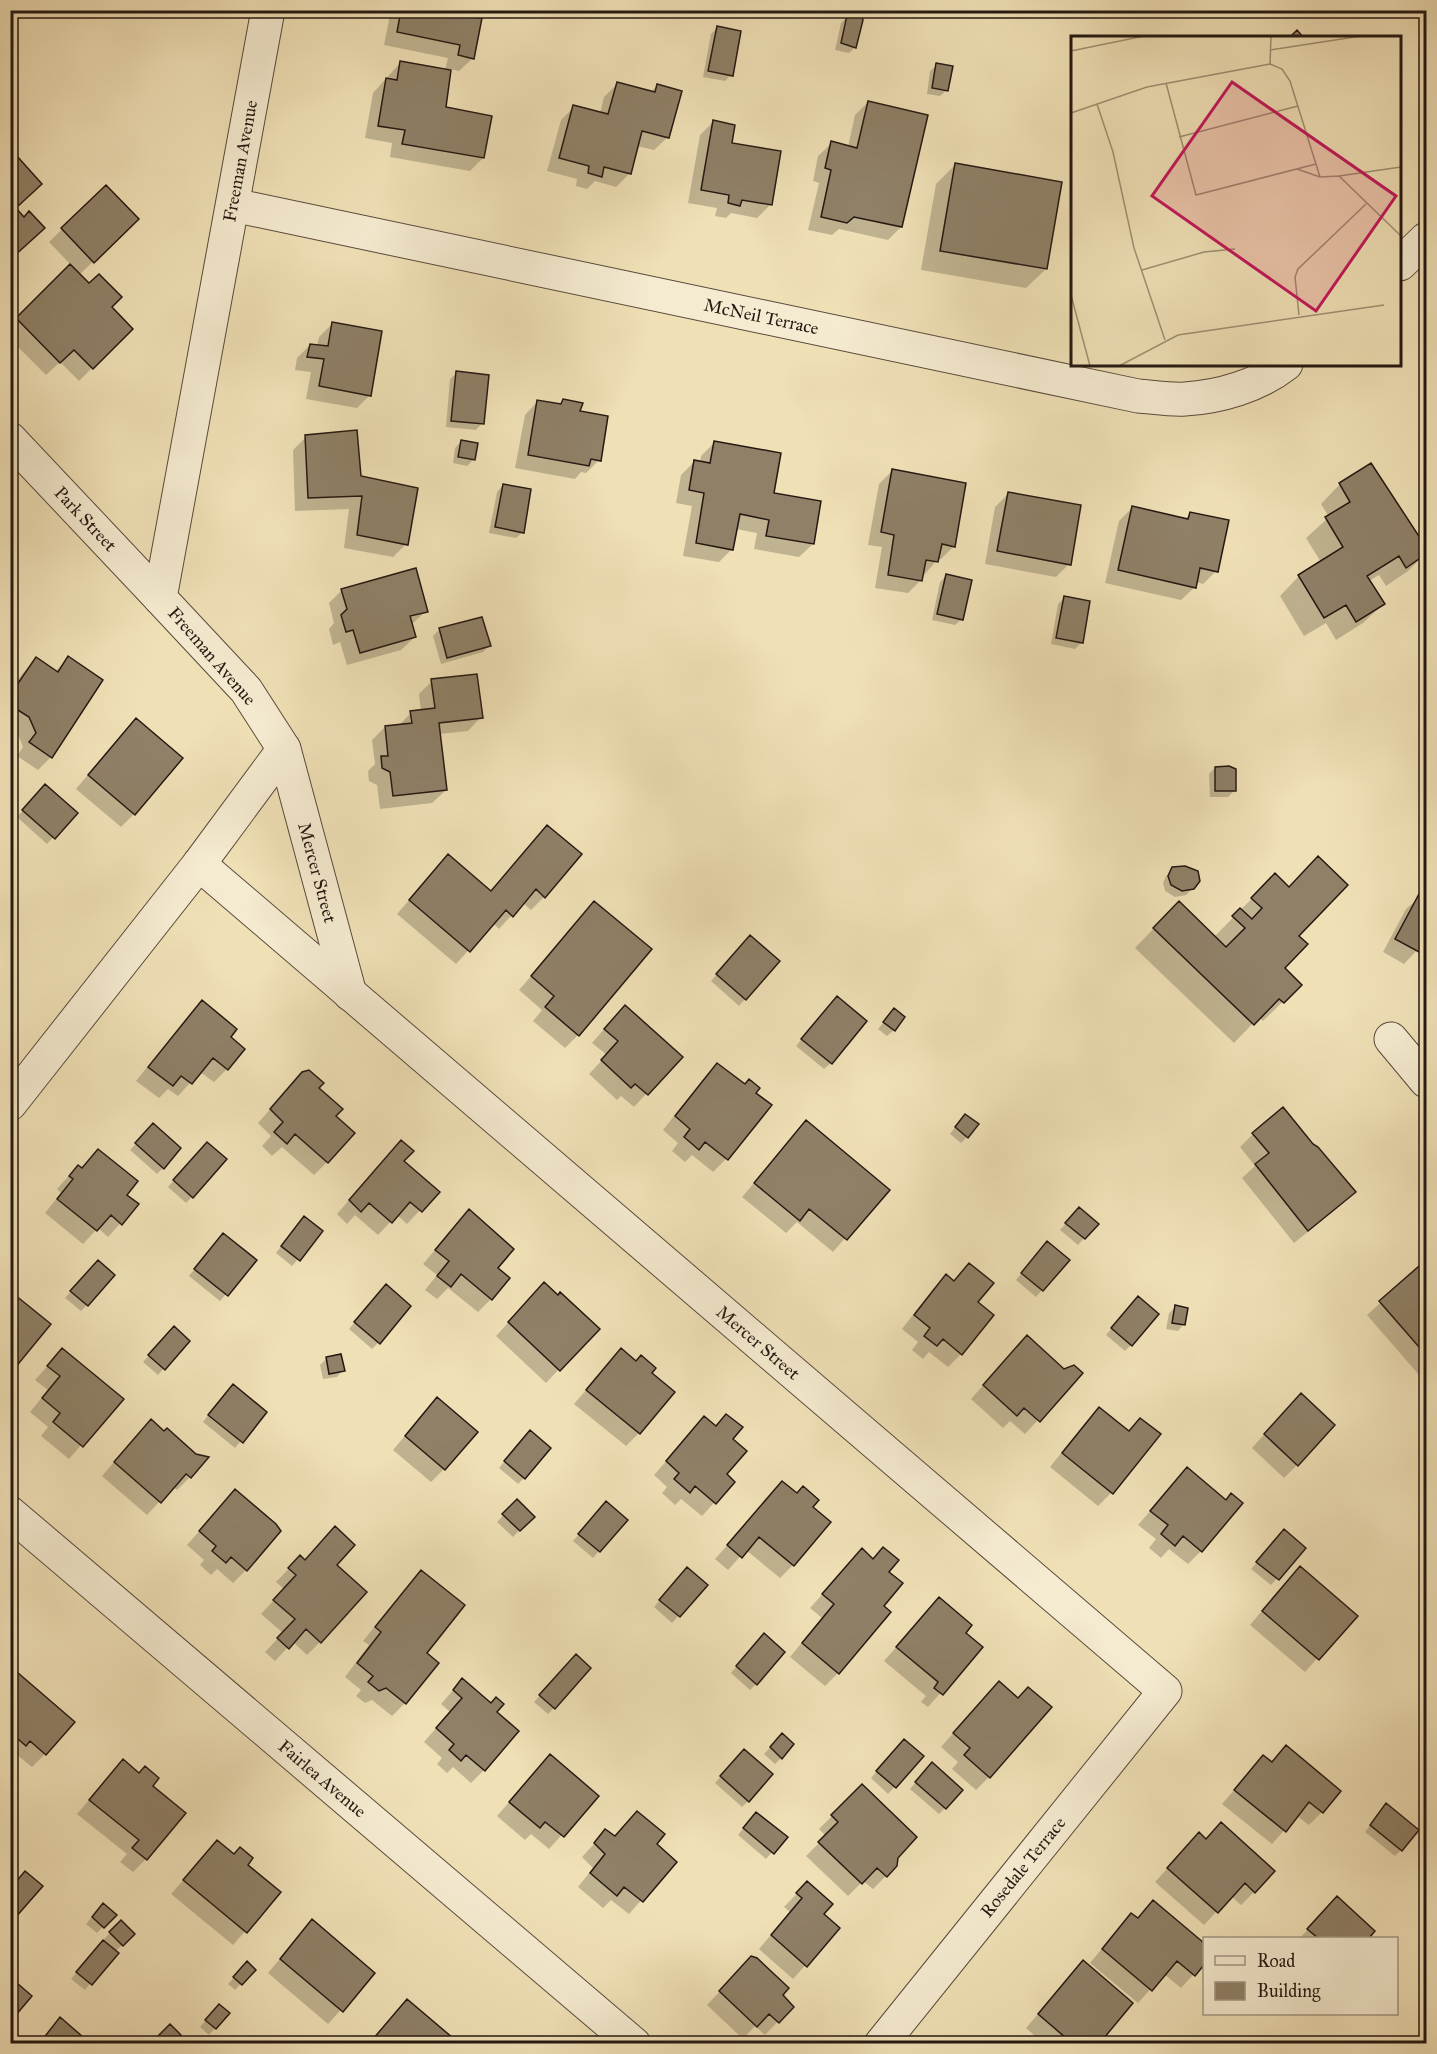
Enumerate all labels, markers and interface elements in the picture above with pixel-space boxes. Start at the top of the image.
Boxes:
inset map [1071,36,1401,366]
street label: Freeman Avenue [218,98,262,224]
street label: McNeil Terrace [702,294,821,339]
street label: Park Street [50,482,122,557]
street label: Freeman Avenue [163,602,261,710]
street label: Mercer Street [293,820,341,926]
street label: Mercer Street [712,1301,805,1385]
street label: Fairlea Avenue [274,1735,371,1822]
street label: Rosedale Terrace [976,1812,1070,1922]
legend [1203,1937,1398,2015]
text: Road [1257,1950,1295,1972]
text: Building [1257,1980,1321,2003]

